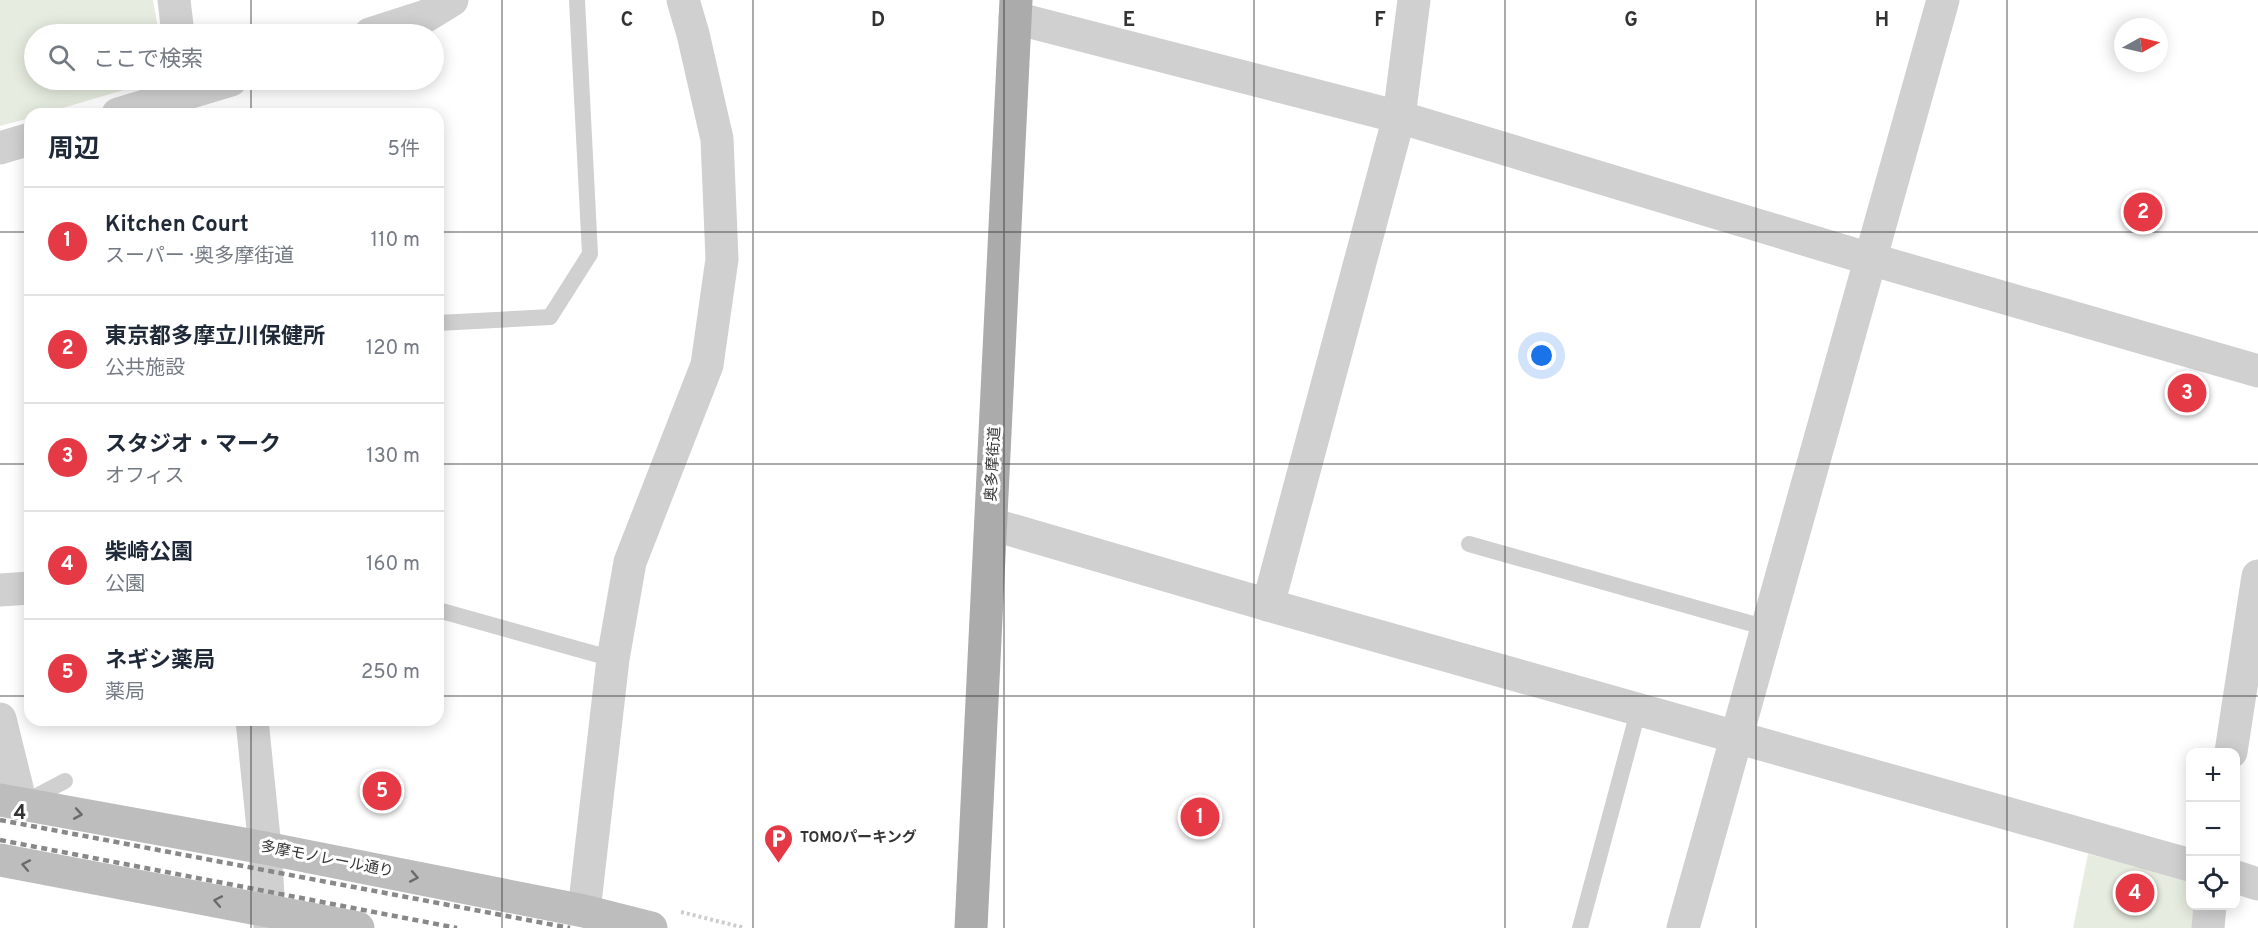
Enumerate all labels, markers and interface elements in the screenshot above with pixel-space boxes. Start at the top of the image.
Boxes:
text: C [621,8,633,34]
text: D [871,8,885,34]
text: E [1123,8,1135,34]
text: F [1374,8,1386,34]
text: G [1624,8,1638,34]
text: H [1875,8,1889,34]
north arrow [2114,18,2168,72]
search box [24,24,444,90]
icon: search [45,41,78,74]
text: ここで検索 [93,47,203,74]
text: 周辺 [48,134,100,167]
text: 5件 [388,137,420,163]
pin: 2 [2124,190,2162,234]
text: Kitchen Court [105,212,249,239]
text: 1 [64,228,72,254]
text: 110 m [371,228,420,254]
text: スーパー · 奥多摩街道 [105,244,294,270]
text: 東京都多摩立川保健所 [105,324,325,351]
text: 2 [61,336,74,362]
text: 120 m [366,336,420,362]
your location [1527,341,1556,370]
text: 公共施設 [105,356,185,382]
pin: 3 [2168,370,2206,416]
street label: 奥多摩街道 [983,426,1005,502]
text: スタジオ・マーク [105,432,281,459]
text: 3 [62,444,74,470]
text: 130 m [366,444,420,470]
text: オフィス [105,464,185,490]
text: 柴崎公園 [105,540,193,567]
text: 4 [61,552,74,578]
text: 160 m [366,552,420,578]
text: 公園 [105,572,145,598]
text: ネギシ薬局 [105,648,215,675]
text: 5 [61,660,74,686]
text: 250 m [361,660,420,686]
text: 薬局 [105,680,145,706]
map controls [2186,748,2240,910]
button: + [2186,748,2240,802]
pin: 5 [362,768,401,814]
pin: 1 [1180,794,1220,840]
text: 4 [14,801,26,827]
button: − [2186,802,2240,856]
one-way arrow [73,807,83,820]
parking icon: TOMOパーキング [763,822,795,864]
place label: TOMOパーキング [800,829,917,848]
street label: 多摩モノレール通り [259,838,395,882]
button: locate [2186,856,2240,910]
one-way arrow [22,859,32,872]
one-way arrow [409,870,419,883]
pin: 4 [2116,870,2154,916]
one-way arrow [213,895,223,908]

